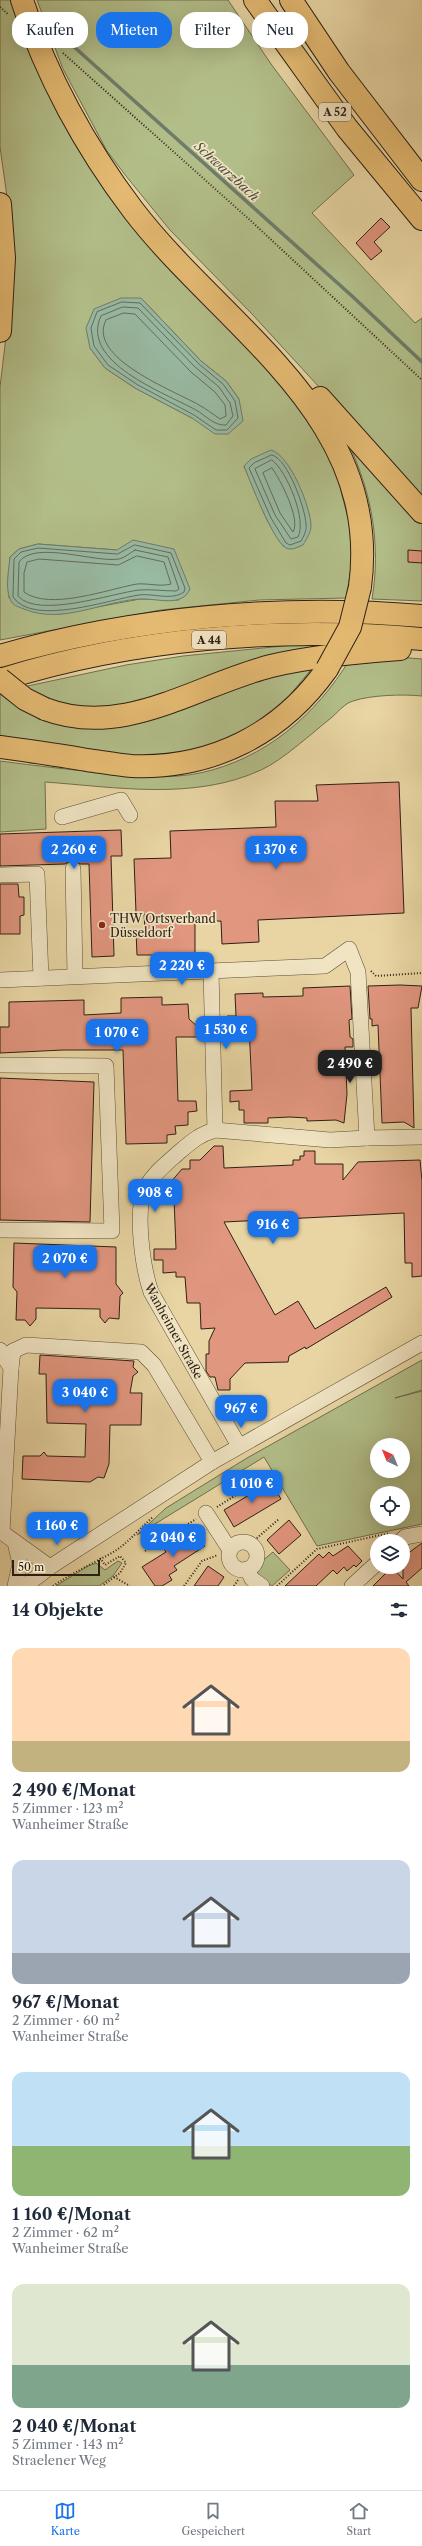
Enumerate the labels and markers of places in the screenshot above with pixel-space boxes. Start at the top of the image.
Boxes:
pin: 2 260 € [37,836,111,870]
pin: 1 370 € [239,836,313,870]
place label: THW Ortsverband Düsseldorf [110,911,217,940]
marker: THW Ortsverband Düsseldorf [97,920,107,930]
pin: 2 220 € [145,952,219,986]
pin: 1 530 € [189,1016,263,1050]
pin: 1 070 € [80,1019,154,1053]
pin: 2 490 € [313,1050,387,1084]
pin: 908 € [127,1179,183,1213]
pin: 916 € [245,1211,301,1245]
pin: 2 070 € [28,1245,102,1279]
pin: 3 040 € [48,1379,122,1413]
pin: 967 € [213,1395,269,1429]
pin: 1 010 € [215,1470,289,1504]
pin: 1 160 € [20,1512,94,1546]
pin: 2 040 € [136,1524,210,1558]

